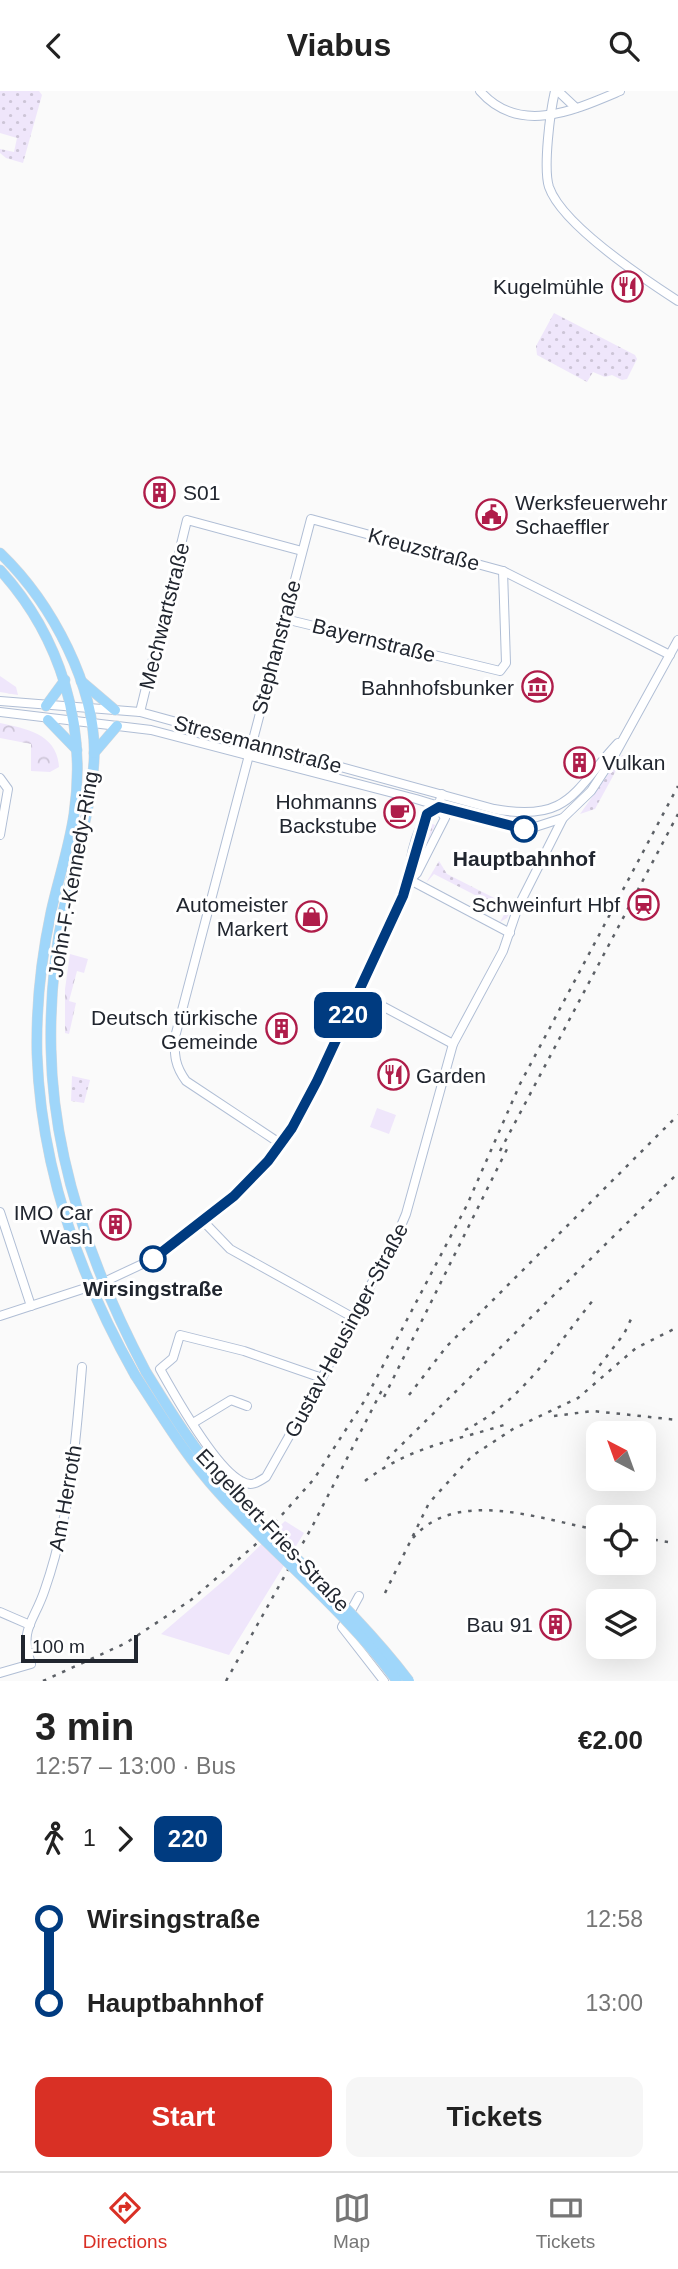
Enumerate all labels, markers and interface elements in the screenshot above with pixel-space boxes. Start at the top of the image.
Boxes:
icon: back [35,27,73,65]
text: Viabus [287,27,391,63]
icon: search [605,27,643,65]
restaurant icon: Kugelmühle [610,269,644,303]
place label: Kugelmühle [493,275,604,298]
building icon: S01 [143,475,177,509]
place label: S01 [183,481,220,504]
place label: Werksfeuerwehr Schaeffler [515,491,668,538]
public building icon: Werksfeuerwehr Schaeffler [475,497,509,531]
street label: Kreuzstraße [366,523,482,575]
street label: Mechwartstraße [135,540,193,692]
street label: Stephanstraße [247,577,305,717]
street label: Bayernstraße [310,614,438,666]
museum icon: Bahnhofsbunker [520,670,554,704]
place label: Bahnhofsbunker [361,676,514,699]
street label: Stresemannstraße [172,711,344,777]
building icon: Vulkan [562,745,596,779]
place label: Vulkan [602,751,665,774]
street label: John-F.-Kennedy-Ring [44,769,102,979]
place label: Hohmanns Backstube [275,790,377,837]
cafe icon: Hohmanns Backstube [383,796,417,830]
marker: Hauptbahnhof [511,816,537,842]
place label: Hauptbahnhof [453,847,596,870]
station icon: Schweinfurt Hbf [626,887,660,921]
place label: Automeister Markert [176,893,288,940]
place label: Schweinfurt Hbf [472,893,620,916]
shop icon: Automeister Markert [294,899,328,933]
line badge: 220 [308,992,388,1038]
text: 220 [328,1001,368,1028]
place label: Deutsch türkische Gemeinde [91,1006,258,1053]
building icon: Deutsch türkische Gemeinde [264,1012,298,1046]
restaurant icon: Garden [376,1058,410,1092]
place label: Garden [416,1064,486,1087]
place label: IMO Car Wash [14,1201,93,1248]
building icon: IMO Car Wash [99,1207,133,1241]
street label: Gustav-Heusinger-Straße [280,1219,412,1441]
marker: Wirsingstraße [140,1246,166,1272]
place label: Wirsingstraße [83,1277,223,1300]
north arrow [586,1421,656,1491]
map controls [586,1421,656,1659]
street label: Am Herroth [44,1443,86,1553]
street label: Engelbert-Fries-Straße [192,1444,354,1616]
button: locate [586,1505,656,1575]
button: layers [586,1589,656,1659]
building icon: Bau 91 [539,1607,573,1641]
place label: Bau 91 [466,1613,533,1636]
scale bar [21,1632,138,1664]
text: 100 m [32,1636,85,1657]
text: 3 min [35,1706,134,1748]
text: €2.00 [578,1725,643,1755]
text: 12:57 – 13:00 · Bus [35,1753,236,1779]
icon: walk [35,1820,73,1858]
icon: forward [106,1820,144,1858]
text: 1 [83,1825,96,1851]
text: 220 [168,1825,208,1852]
text: Wirsingstraße [87,1904,260,1934]
text: 12:58 [585,1906,643,1932]
text: Hauptbahnhof [87,1988,263,2018]
text: 13:00 [585,1990,643,2016]
button: Start [35,2077,332,2157]
button: Tickets [346,2077,643,2157]
tab: Directions [83,2189,167,2253]
tab: Map [333,2189,371,2253]
tab: Tickets [536,2189,595,2253]

